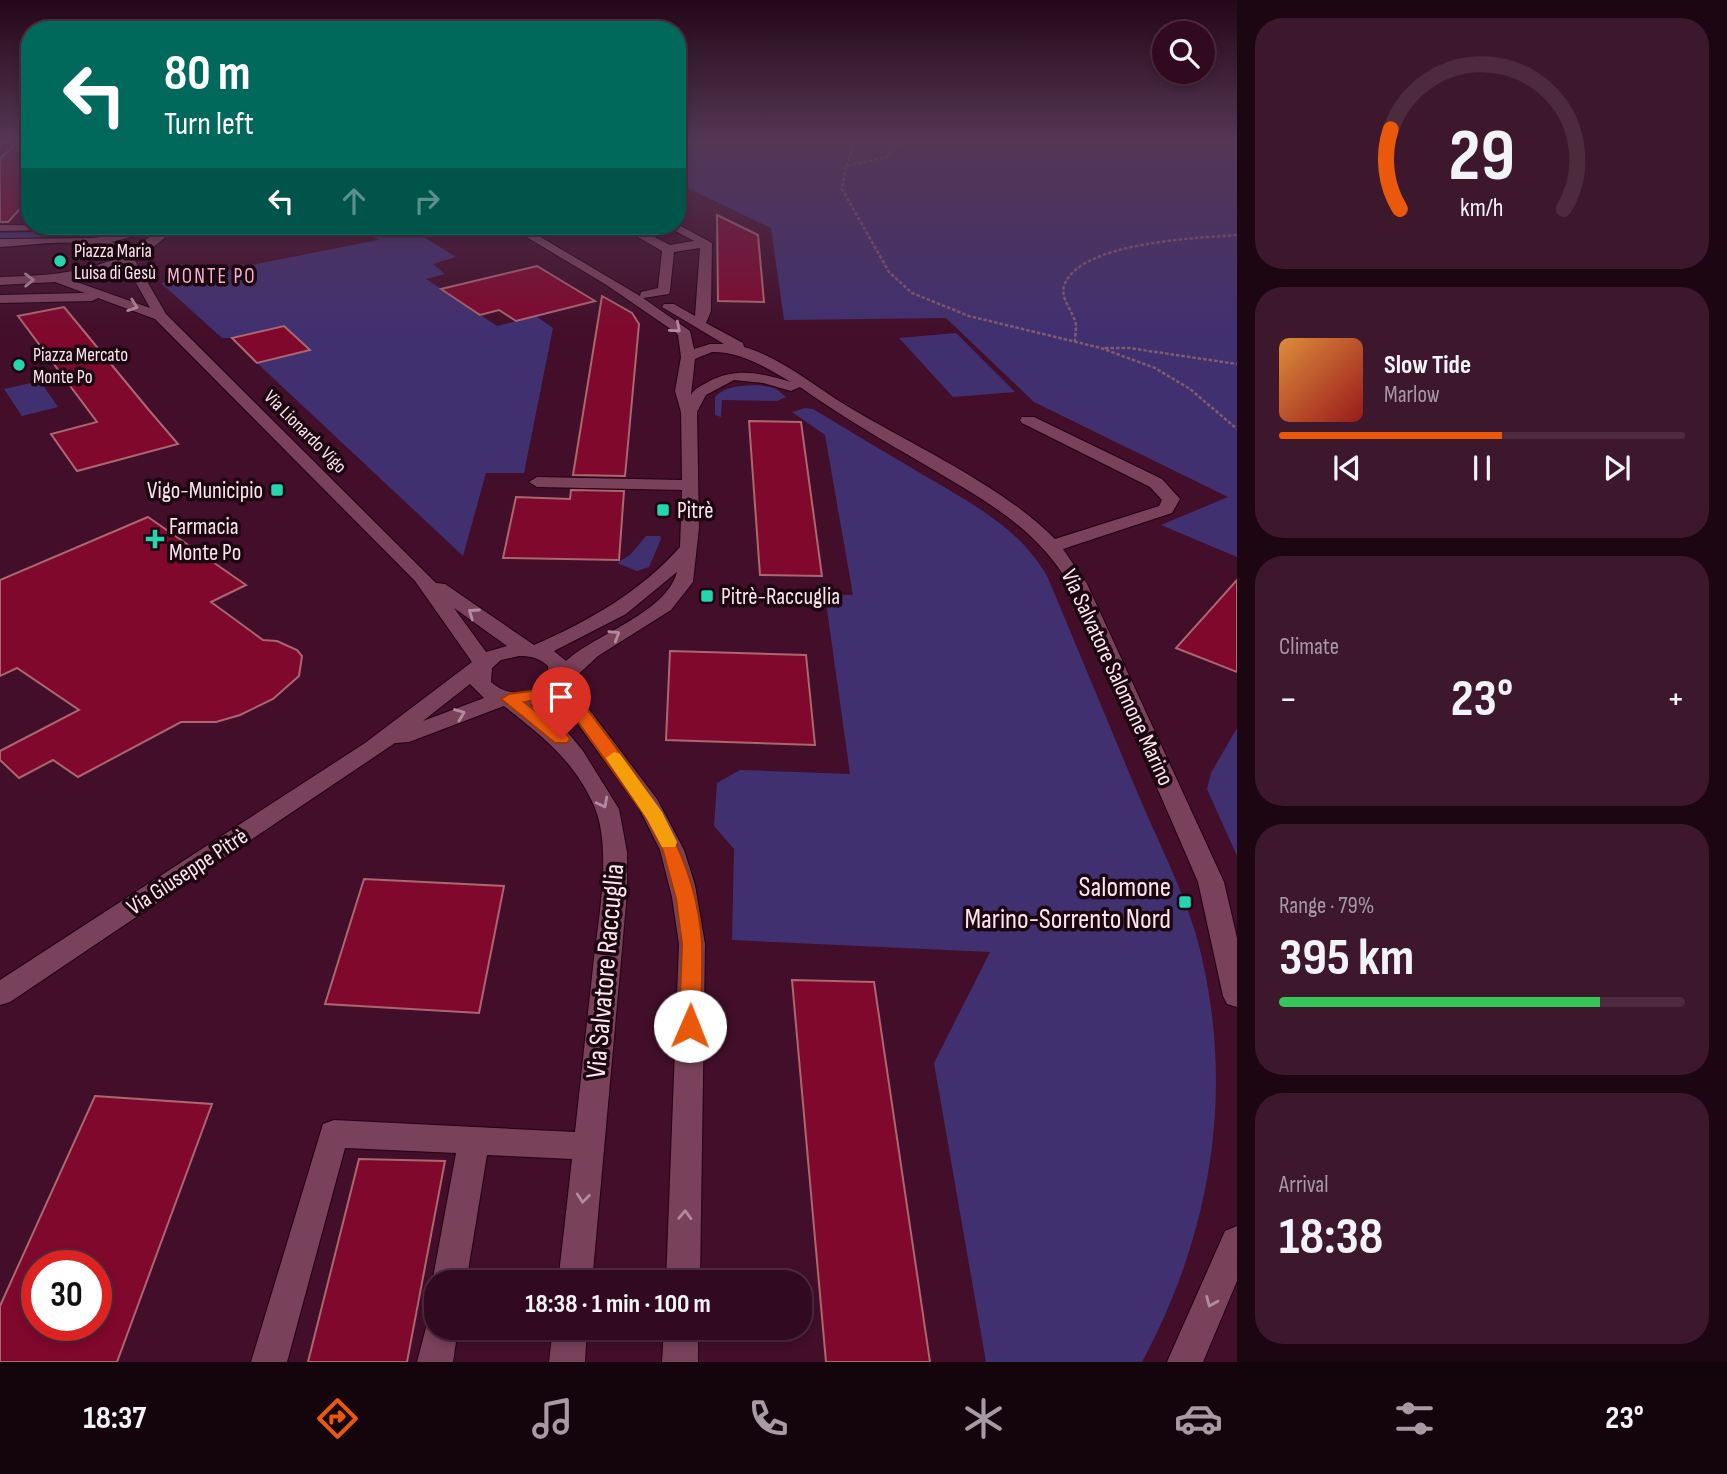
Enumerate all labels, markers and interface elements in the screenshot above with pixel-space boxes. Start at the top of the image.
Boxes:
map controls [1152,21,1215,84]
button: search [1152,21,1215,84]
text: 80 m [164,45,251,104]
icon: left [49,49,140,140]
text: Turn left [164,105,254,144]
text: 29 [1449,114,1515,202]
icon: left [262,182,300,220]
icon: ahead [335,182,373,220]
icon: right [408,182,446,220]
text: km/h [1460,193,1504,224]
place label: Piazza Maria Luisa di Gesù [74,240,156,285]
marker: Piazza Maria Luisa di Gesù [52,253,68,269]
district label: MONTE PO [167,264,257,289]
one-way arrow [24,273,35,288]
one-way arrow [126,298,138,312]
one-way arrow [668,320,681,332]
place label: Piazza Mercato Monte Po [33,344,128,389]
text: Slow Tide [1384,350,1471,381]
marker: Piazza Mercato Monte Po [11,357,27,373]
text: Marlow [1384,381,1440,409]
street label: Via Lionardo Vigo [259,386,351,478]
icon: previous [1328,449,1366,487]
icon: pause [1463,449,1501,487]
icon: next [1598,449,1636,487]
place label: Vigo-Municipio [147,477,263,505]
marker: Vigo-Municipio [269,482,285,498]
place label: Pitrè [677,497,713,525]
marker: Pitrè [655,502,671,518]
place label: Farmacia Monte Po [169,513,241,567]
marker: Farmacia Monte Po [147,531,163,547]
street label: Via Salvatore Salomone Marino [1055,565,1180,790]
place label: Pitrè-Raccuglia [721,583,840,611]
marker: Pitrè-Raccuglia [699,588,715,604]
one-way arrow [468,609,481,622]
one-way arrow [607,631,620,644]
text: Climate [1279,633,1339,661]
pin [531,667,591,739]
text: 23° [1451,668,1513,731]
text: − [1279,677,1298,722]
text: + [1666,677,1685,722]
icon: arrive [542,678,580,716]
one-way arrow [453,708,465,722]
one-way arrow [594,795,608,808]
street label: Via Giuseppe Pitrè [122,822,253,921]
street label: Via Salvatore Raccuglia [580,862,631,1080]
place label: Salomone Marino-Sorrento Nord [964,871,1171,936]
text: Range · 79% [1279,892,1374,920]
marker: Salomone Marino-Sorrento Nord [1177,894,1193,910]
text: 395 km [1279,927,1414,990]
position arrow [653,989,727,1063]
text: Arrival [1279,1171,1328,1199]
one-way arrow [576,1192,591,1204]
text: 18:38 [1279,1206,1383,1269]
one-way arrow [677,1209,692,1220]
speed limit sign: 30 [21,1250,112,1341]
text: 18:38 · 1 min · 100 m [525,1289,711,1320]
one-way arrow [1205,1295,1219,1307]
icon: directions [313,1394,362,1443]
icon: music [528,1394,577,1443]
icon: phone [744,1394,793,1443]
icon: climate [959,1394,1008,1443]
icon: car [1174,1394,1223,1443]
icon: filters [1390,1394,1439,1443]
text: 18:37 [83,1399,146,1438]
text: 23° [1605,1399,1644,1438]

